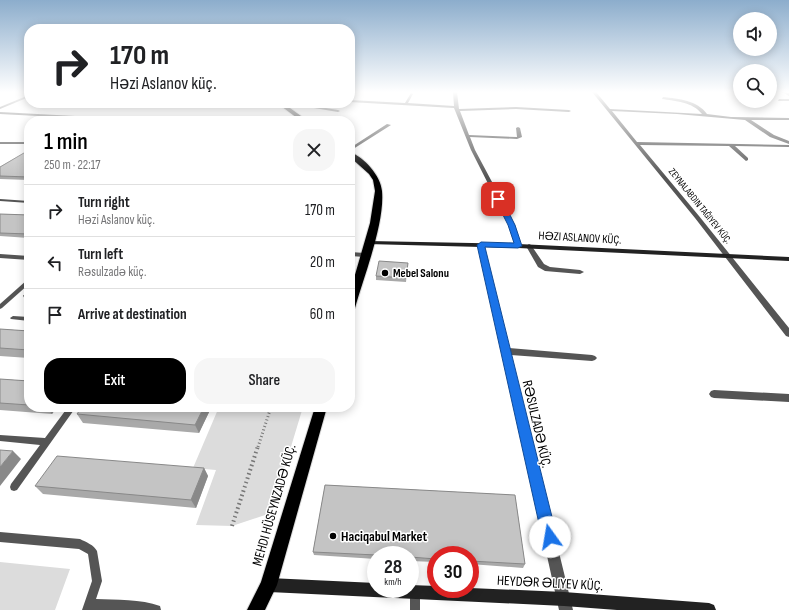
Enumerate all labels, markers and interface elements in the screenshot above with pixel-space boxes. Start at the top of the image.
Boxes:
map controls [733,12,777,108]
button: sound [733,12,777,56]
text: 170 m [110,39,169,72]
icon: right [44,40,96,92]
button: search [733,64,777,108]
text: Həzi Aslanov küç. [110,73,217,94]
text: 1 min [44,127,88,156]
button: close [293,129,335,171]
text: 250 m · 22:17 [44,157,100,173]
street label: ZEYNALABDIN TAĞIYEV KÜÇ. [666,166,734,246]
pin [481,182,515,216]
icon: arrive [487,188,509,210]
text: Turn right [78,193,130,212]
icon: right [44,200,66,222]
text: 170 m [305,201,335,220]
text: Həzi Aslanov küç. [78,212,155,228]
street label: HƏZI ASLANOV KÜÇ. [538,228,622,248]
text: Turn left [78,245,123,264]
icon: left [44,252,66,274]
text: 20 m [310,253,335,272]
text: Rəsulzadə küç. [78,264,146,280]
place label: Mebel Salonu [393,266,449,281]
marker: Mebel Salonu [380,268,390,278]
icon: arrive [44,304,66,326]
text: Arrive at destination [78,305,187,324]
text: 60 m [310,305,335,324]
button: Exit [44,358,186,404]
button: Share [194,358,335,404]
street label: RƏSULZADƏ KÜÇ. [519,379,555,469]
street label: MEHDI HÜSEYNZADƏ KÜÇ. [248,442,300,568]
position arrow [529,516,571,558]
place label: Haciqabul Market [341,528,427,545]
marker: Haciqabul Market [328,531,338,541]
speed limit sign: 30 [427,546,479,598]
text: 28 [384,555,402,579]
street label: HEYDƏR ƏLIYEV KÜÇ. [497,572,603,594]
text: km/h [384,576,402,588]

